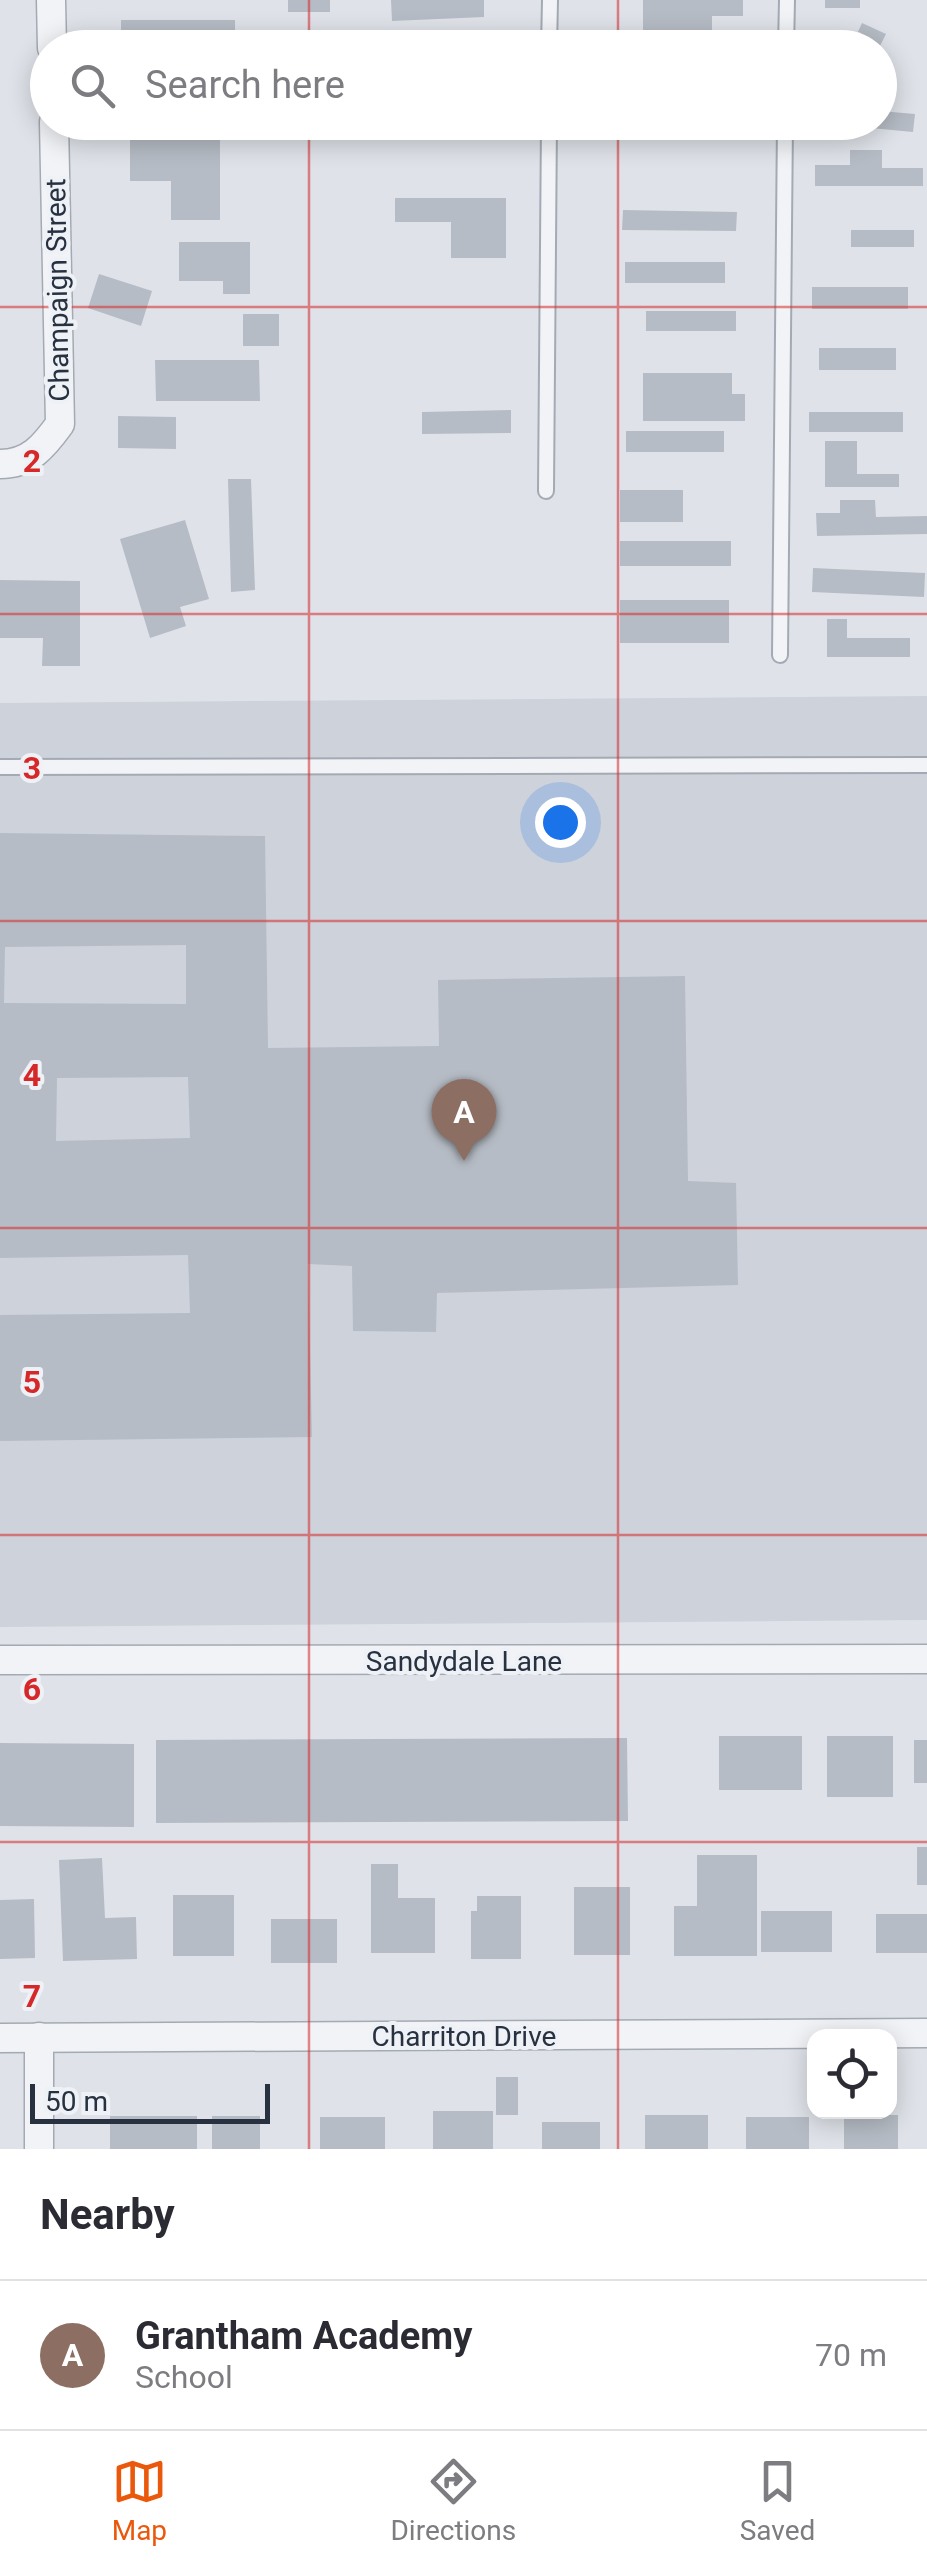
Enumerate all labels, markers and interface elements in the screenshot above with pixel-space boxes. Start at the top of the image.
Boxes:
search box [30,30,897,140]
icon: search [65,58,120,113]
text: Search here [145,63,345,107]
street label: Champaign Street [39,178,76,402]
text: 2 [23,442,41,480]
text: 3 [23,749,41,787]
your location [535,797,586,848]
text: 4 [23,1056,41,1094]
pin: A [432,1078,496,1161]
text: 5 [23,1363,41,1401]
street label: Sandydale Lane [366,1645,562,1678]
text: 6 [23,1670,41,1708]
text: 7 [23,1977,41,2015]
street label: Charriton Drive [372,2020,556,2053]
map controls [807,2029,897,2119]
button: locate [807,2029,897,2119]
scale bar [30,2079,270,2124]
text: 50 m [45,2085,108,2118]
text: Nearby [40,2190,175,2239]
text: Grantham Academy [135,2314,472,2358]
text: A [62,2336,83,2374]
text: 70 m [815,2336,887,2374]
text: School [135,2358,233,2396]
tab: Map [112,2454,167,2547]
tab: Directions [390,2454,516,2547]
tab: Saved [740,2454,815,2547]

